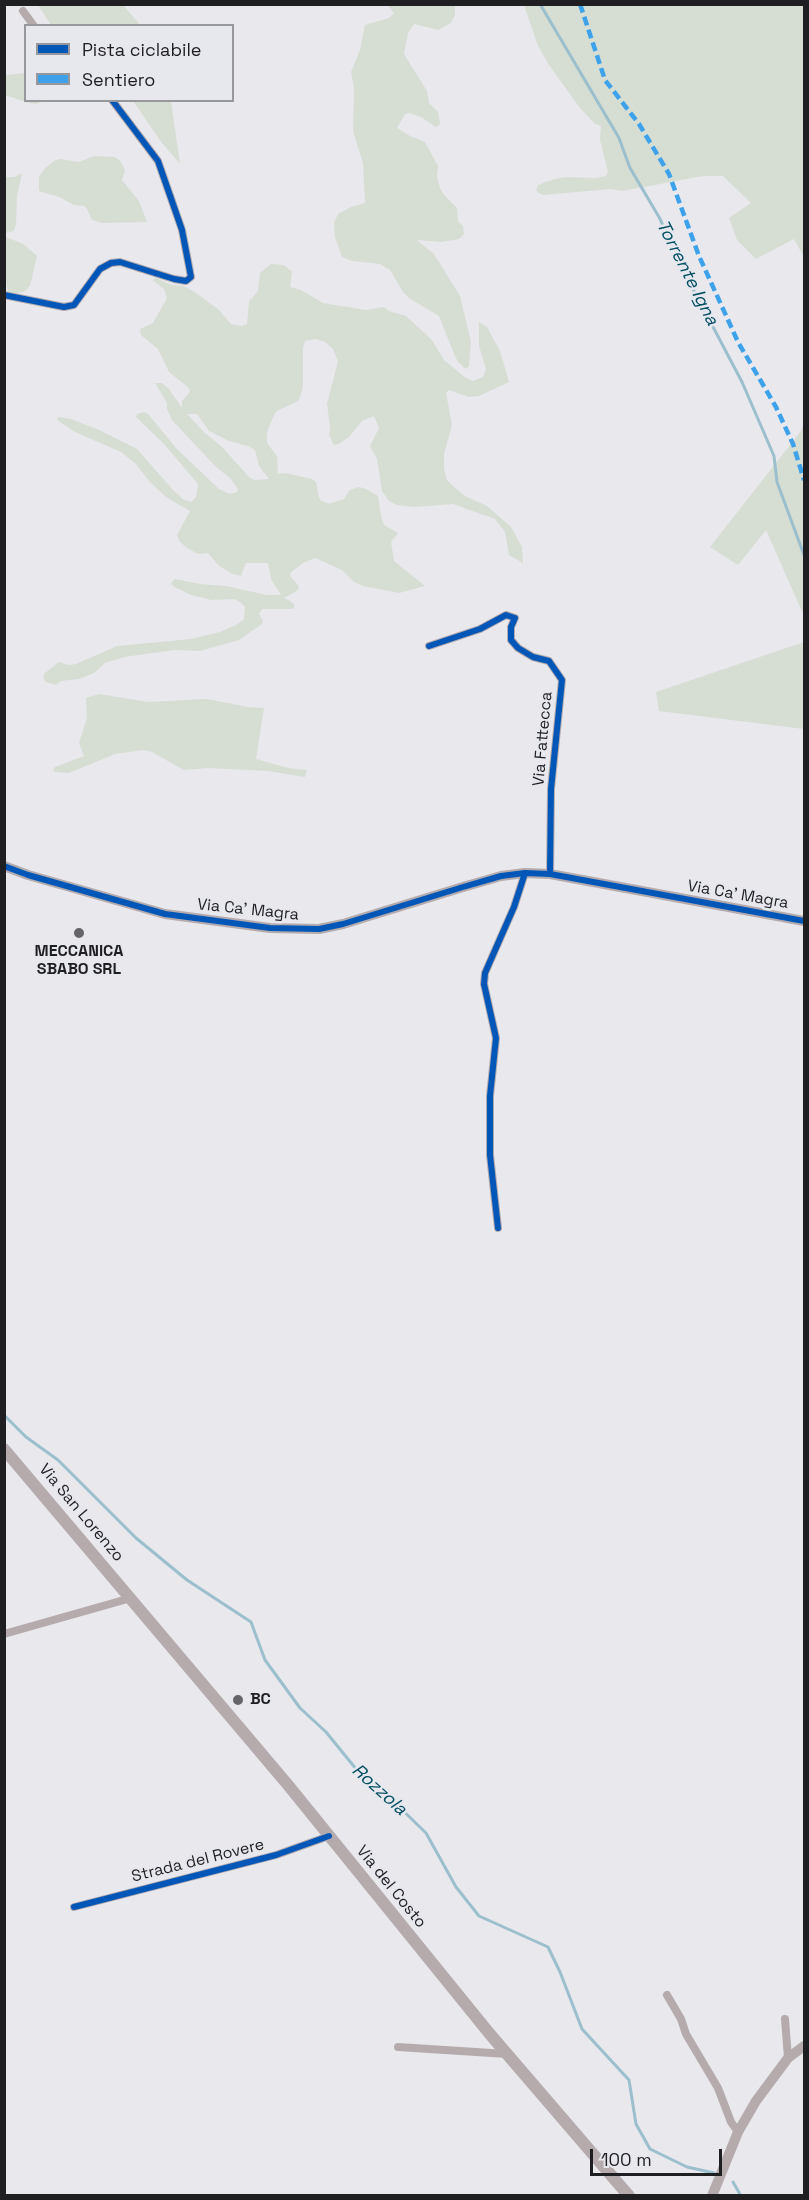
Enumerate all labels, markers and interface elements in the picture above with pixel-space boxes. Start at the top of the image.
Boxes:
legend [24,24,234,102]
text: Pista ciclabile [82,38,201,61]
text: Sentiero [82,68,155,91]
water label: Torrente Igna [651,217,723,329]
street label: Via Fattecca [529,691,557,787]
street label: Via Ca' Magra [686,877,790,913]
street label: Via Ca' Magra [196,895,300,925]
marker: MECCANICA SBABO SRL [72,926,86,940]
place label: MECCANICA SBABO SRL [35,942,123,980]
street label: Via San Lorenzo [35,1460,127,1566]
place label: BC [250,1690,271,1710]
marker: BC [231,1693,245,1707]
water label: Rozzola [347,1760,411,1820]
street label: Strada del Rovere [130,1835,266,1887]
street label: Via del Costo [352,1842,430,1932]
scale bar [593,2137,725,2175]
text: 100 m [601,2148,652,2171]

